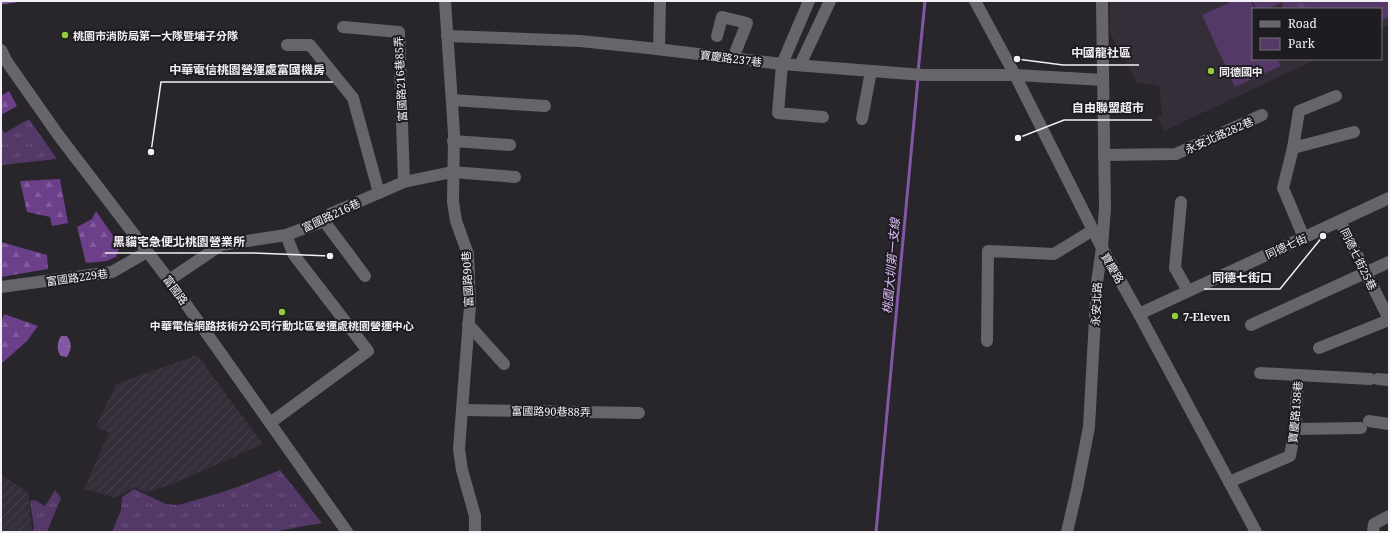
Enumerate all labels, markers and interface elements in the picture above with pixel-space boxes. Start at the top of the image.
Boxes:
legend [1252,8,1382,60]
text: Road [1288,15,1318,32]
place label: 桃園市消防局第一大隊暨埔子分隊 [73,28,238,43]
marker: 桃園市消防局第一大隊暨埔子分隊 [60,30,70,40]
text: Park [1288,35,1316,52]
street label: 富國路216巷85弄 [390,36,410,122]
callout: 中國龍社區 [1063,41,1139,65]
text: 中國龍社區 [1071,44,1131,61]
street label: 寶慶路237巷 [699,47,763,69]
callout: 中華電信桃園營運處富國機房 [161,58,333,82]
text: 中華電信桃園營運處富國機房 [169,61,325,78]
place label: 同德國中 [1219,64,1263,79]
marker: 同德國中 [1206,66,1216,76]
callout: 自由聯盟超市 [1064,96,1152,120]
text: 自由聯盟超市 [1072,99,1144,116]
street label: 永安北路282巷 [1182,113,1256,157]
street label: 富國路216巷 [300,195,362,235]
water label: 桃園大圳第一支線 [878,215,904,315]
street label: 同德七街25巷 [1338,225,1380,293]
callout: 黑貓宅急便北桃園營業所 [105,229,253,253]
street label: 同德七街 [1263,230,1309,262]
text: 黑貓宅急便北桃園營業所 [113,233,245,250]
street label: 富國路90巷 [458,250,476,308]
street label: 寶慶路 [1098,250,1128,286]
street label: 富國路229巷 [45,265,109,289]
callout: 同德七街口 [1204,265,1280,289]
text: 同德七街口 [1212,269,1272,286]
street label: 富國路 [160,272,192,308]
street label: 永安北路 [1087,282,1105,326]
marker: 中華電信網路技術分公司行動北區營運處桃園營運中心 [277,307,287,317]
place label: 7-Eleven [1183,309,1231,324]
marker: 7-Eleven [1170,311,1180,321]
place label: 中華電信網路技術分公司行動北區營運處桃園營運中心 [150,318,414,333]
street label: 寶慶路138巷 [1285,380,1305,444]
street label: 富國路90巷88弄 [511,403,591,419]

